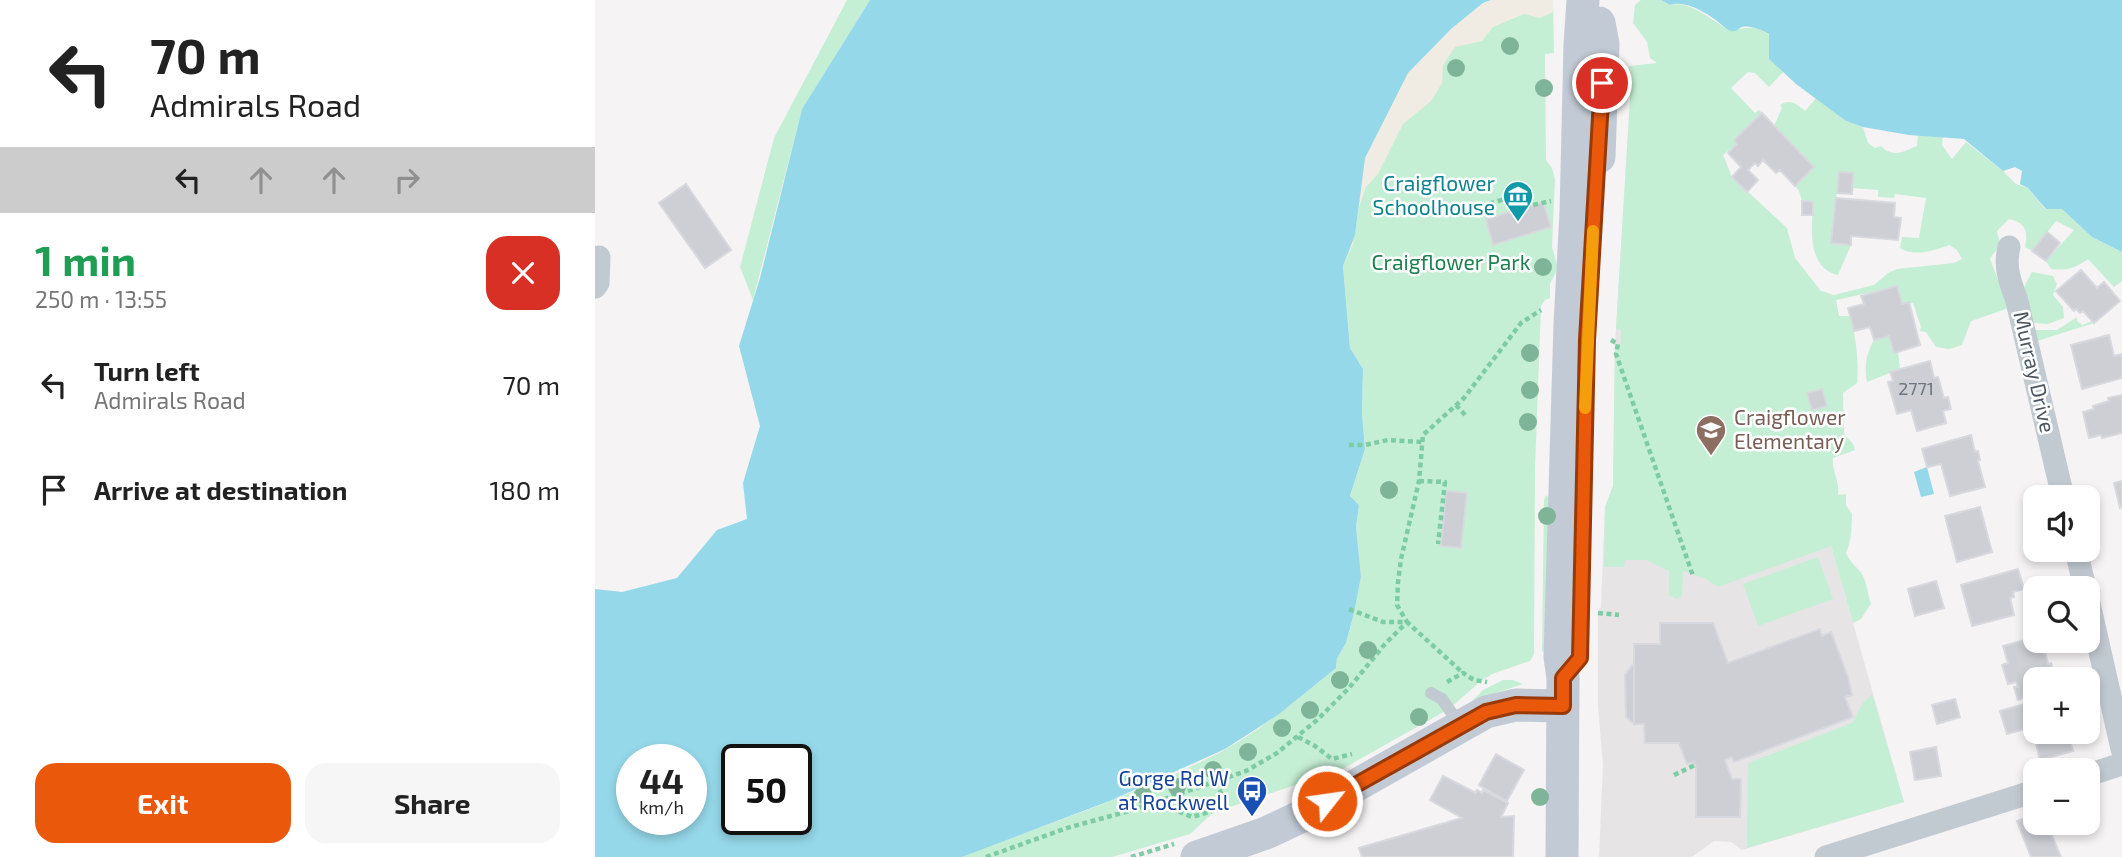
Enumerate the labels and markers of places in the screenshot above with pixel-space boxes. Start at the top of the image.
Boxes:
pin [1572,53,1632,113]
place label: Craigflower Schoolhouse [1373,170,1496,219]
museum icon: Craigflower Schoolhouse [1501,179,1535,223]
place label: Craigflower Elementary [1734,404,1846,453]
school or university icon: Craigflower Elementary [1694,413,1728,457]
place label: Gorge Rd W at Rockwell [1118,765,1230,814]
bus stop icon: Gorge Rd W at Rockwell [1235,774,1269,818]

